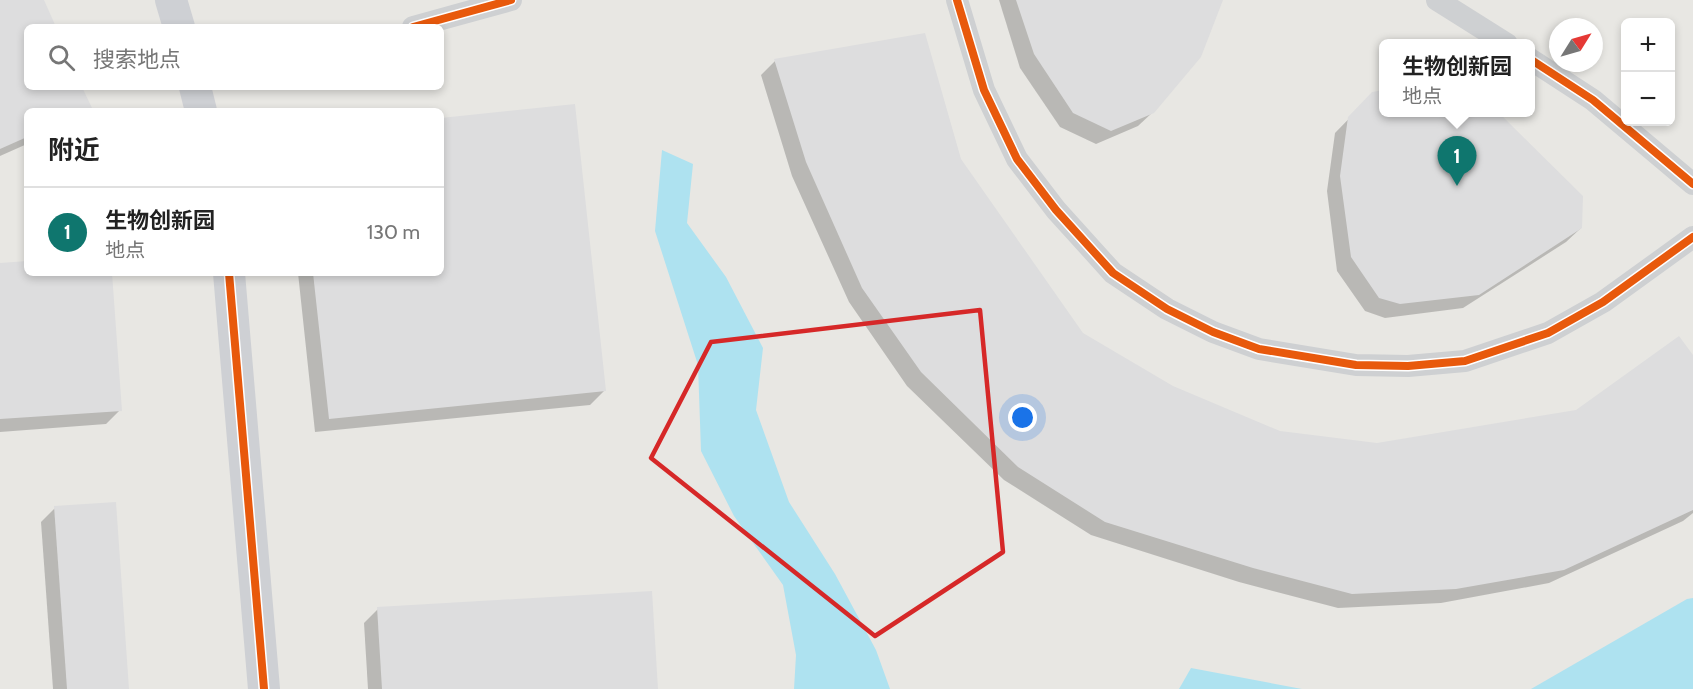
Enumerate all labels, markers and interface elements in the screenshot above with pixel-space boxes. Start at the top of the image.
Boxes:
north arrow [1549,18,1603,72]
map controls [1621,18,1675,126]
button: + [1621,18,1675,72]
search box [24,24,444,90]
popup [1379,39,1535,117]
icon: search [45,41,78,74]
text: 搜索地点 [93,46,181,73]
text: 生物创新园 [1402,53,1512,80]
button: − [1621,72,1675,126]
text: 地点 [1402,84,1442,108]
text: 附近 [48,134,100,166]
pin: 1 [1438,136,1476,186]
text: 生物创新园 [105,207,215,234]
text: 1 [64,220,71,244]
text: 130 m [367,220,420,244]
text: 地点 [105,238,145,262]
your location [1008,403,1037,432]

